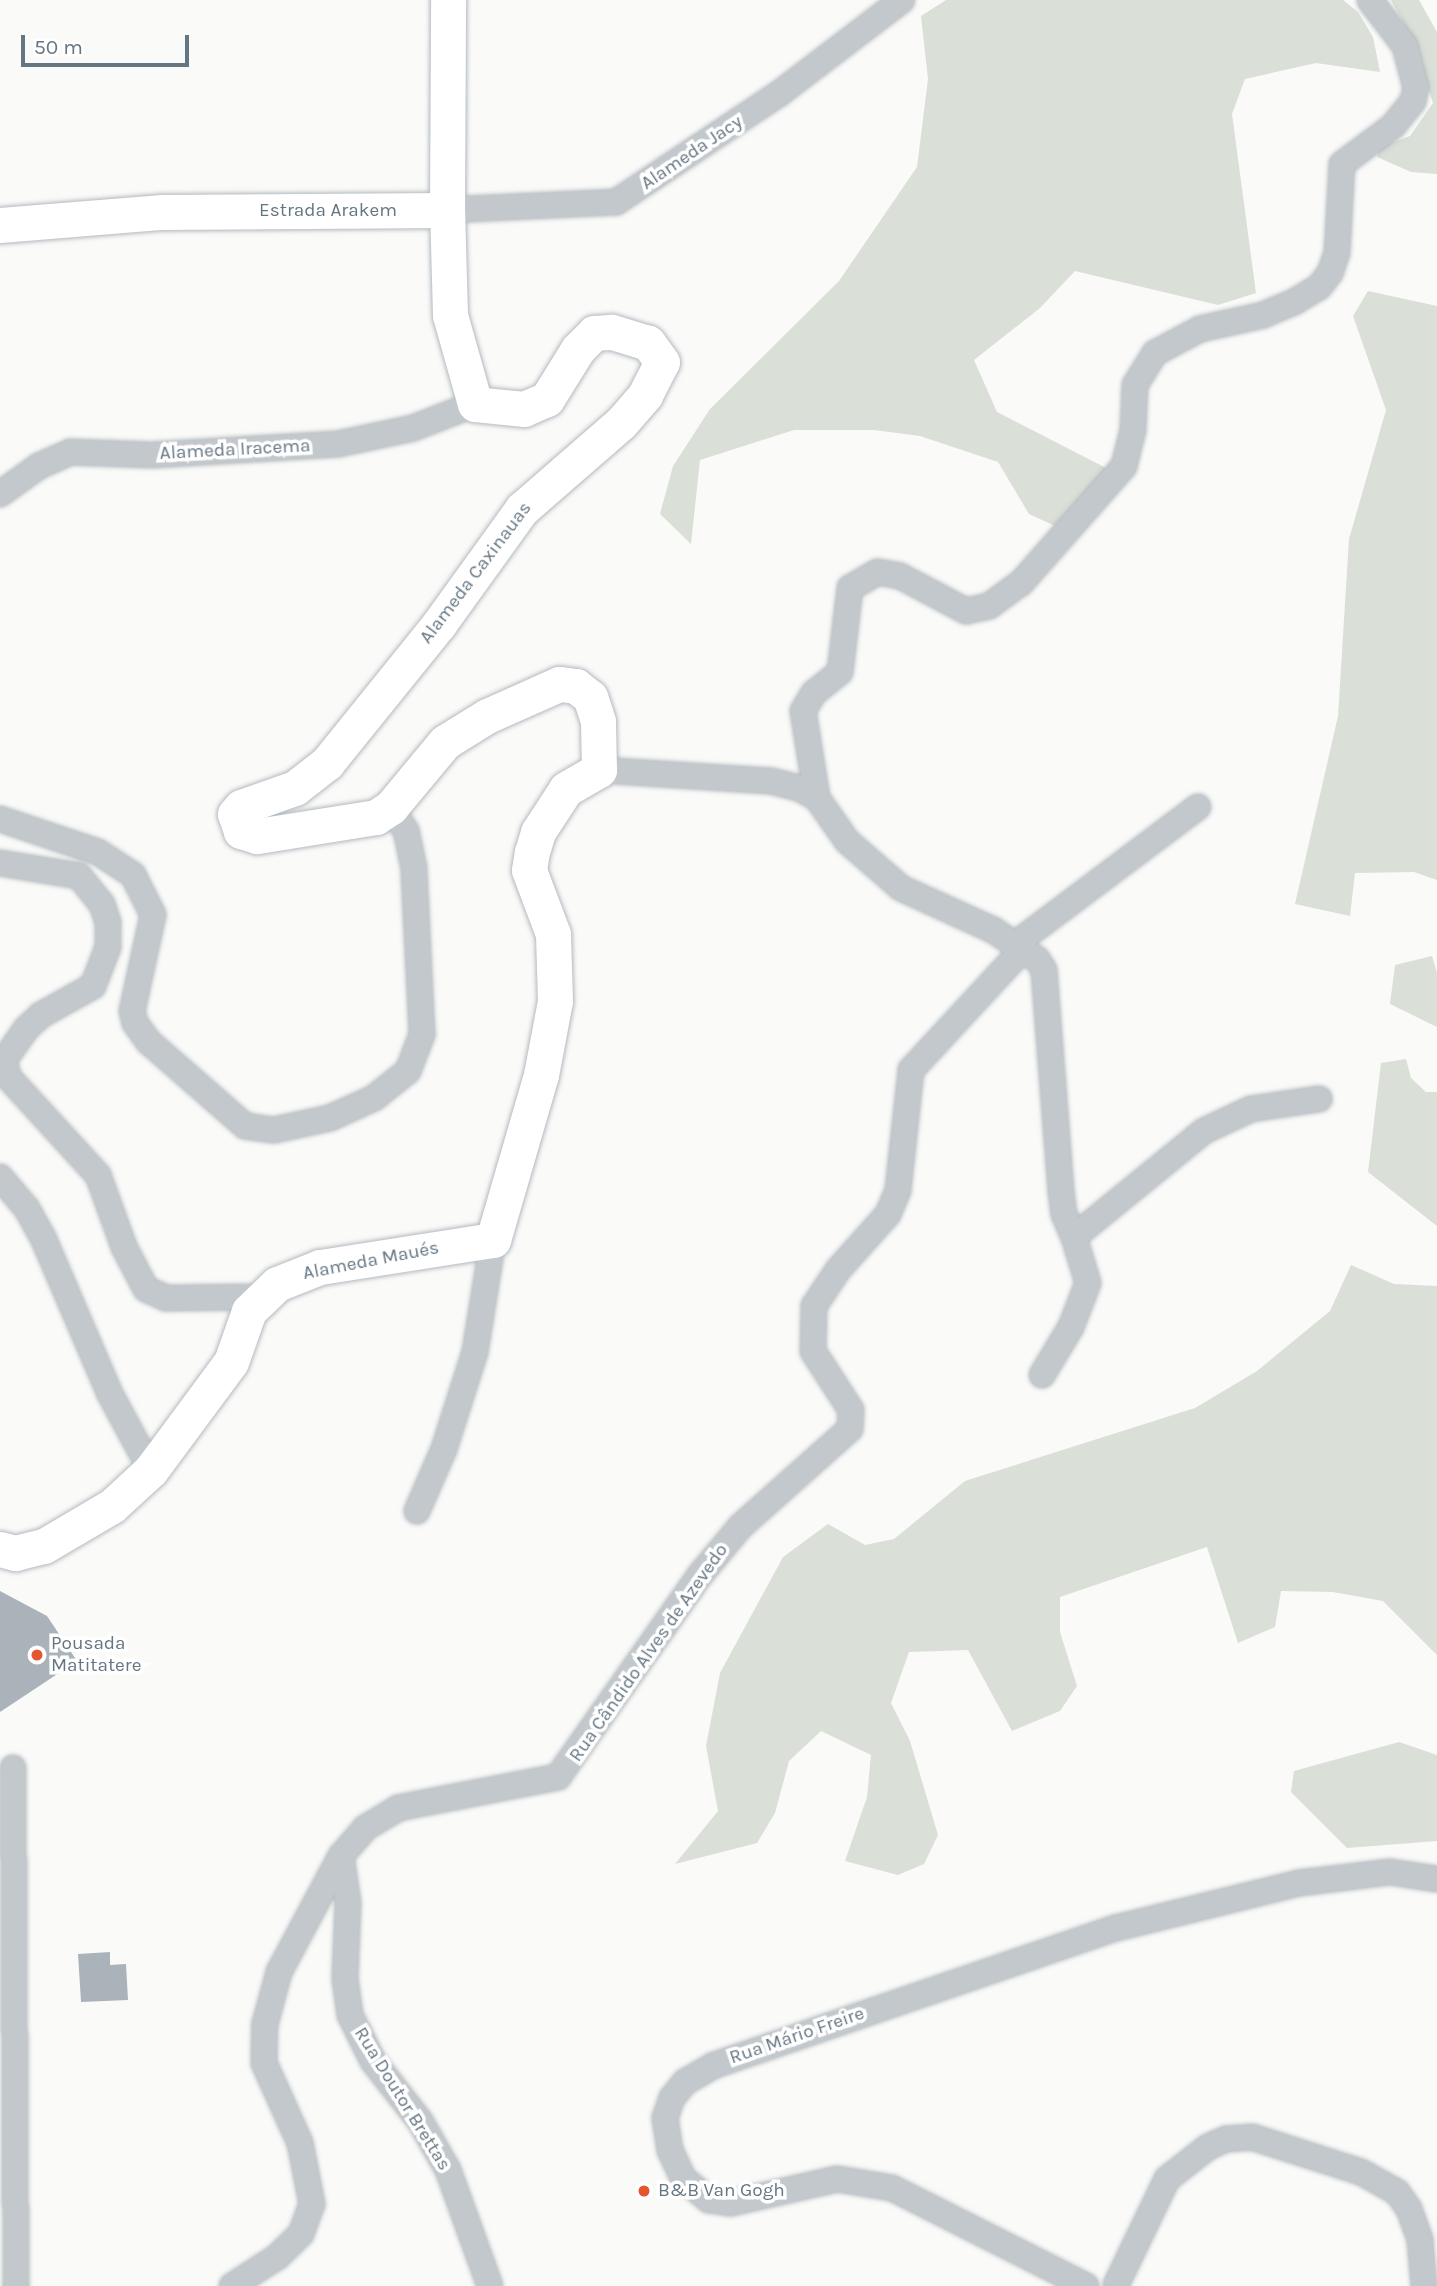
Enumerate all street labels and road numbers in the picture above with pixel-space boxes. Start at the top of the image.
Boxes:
street label: Alameda Jacy [637,111,747,195]
street label: Estrada Arakem [259,200,397,222]
street label: Alameda Iracema [159,435,311,465]
street label: Alameda Caxinauas [415,498,537,648]
street label: Alameda Maués [301,1237,441,1285]
street label: Rua Cândido Alves de Azevedo [565,1540,733,1766]
street label: Rua Mário Freire [727,2002,867,2070]
street label: Rua Doutor Brettas [349,2023,455,2175]

